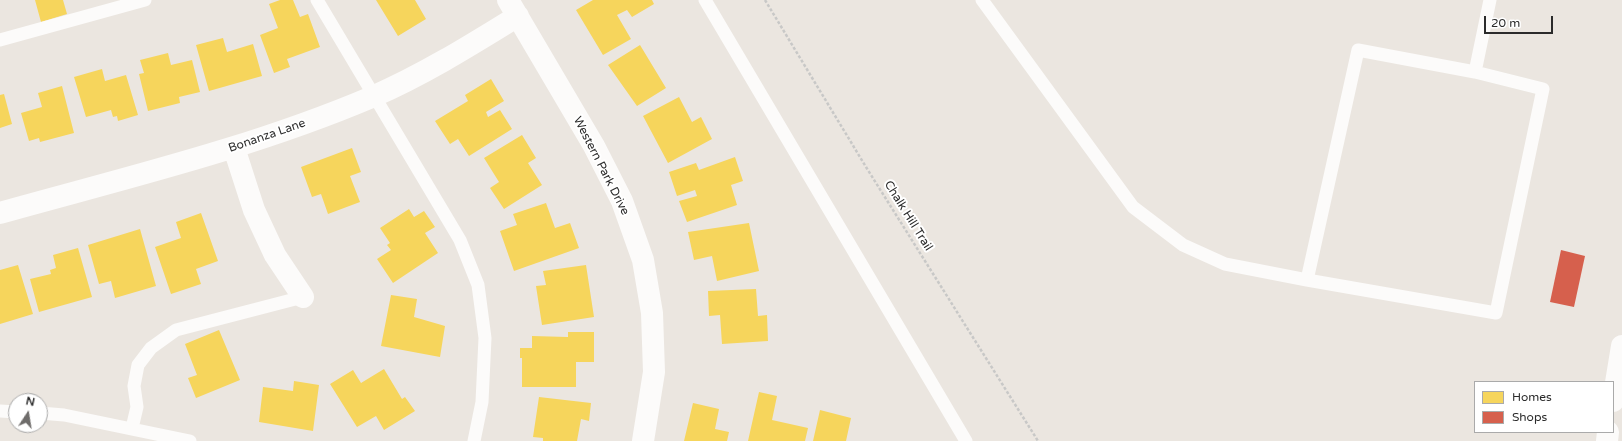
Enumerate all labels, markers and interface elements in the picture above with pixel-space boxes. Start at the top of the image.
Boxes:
scale bar [1486,8,1555,34]
text: 20 m [1491,16,1520,30]
street label: Western Park Drive [570,114,632,218]
street label: Bonanza Lane [227,116,307,156]
street label: Chalk Hill Trail [881,178,935,254]
legend [1474,381,1614,433]
text: Homes [1512,390,1552,404]
north arrow [8,393,48,433]
text: N [25,394,36,409]
text: Shops [1512,410,1547,424]

